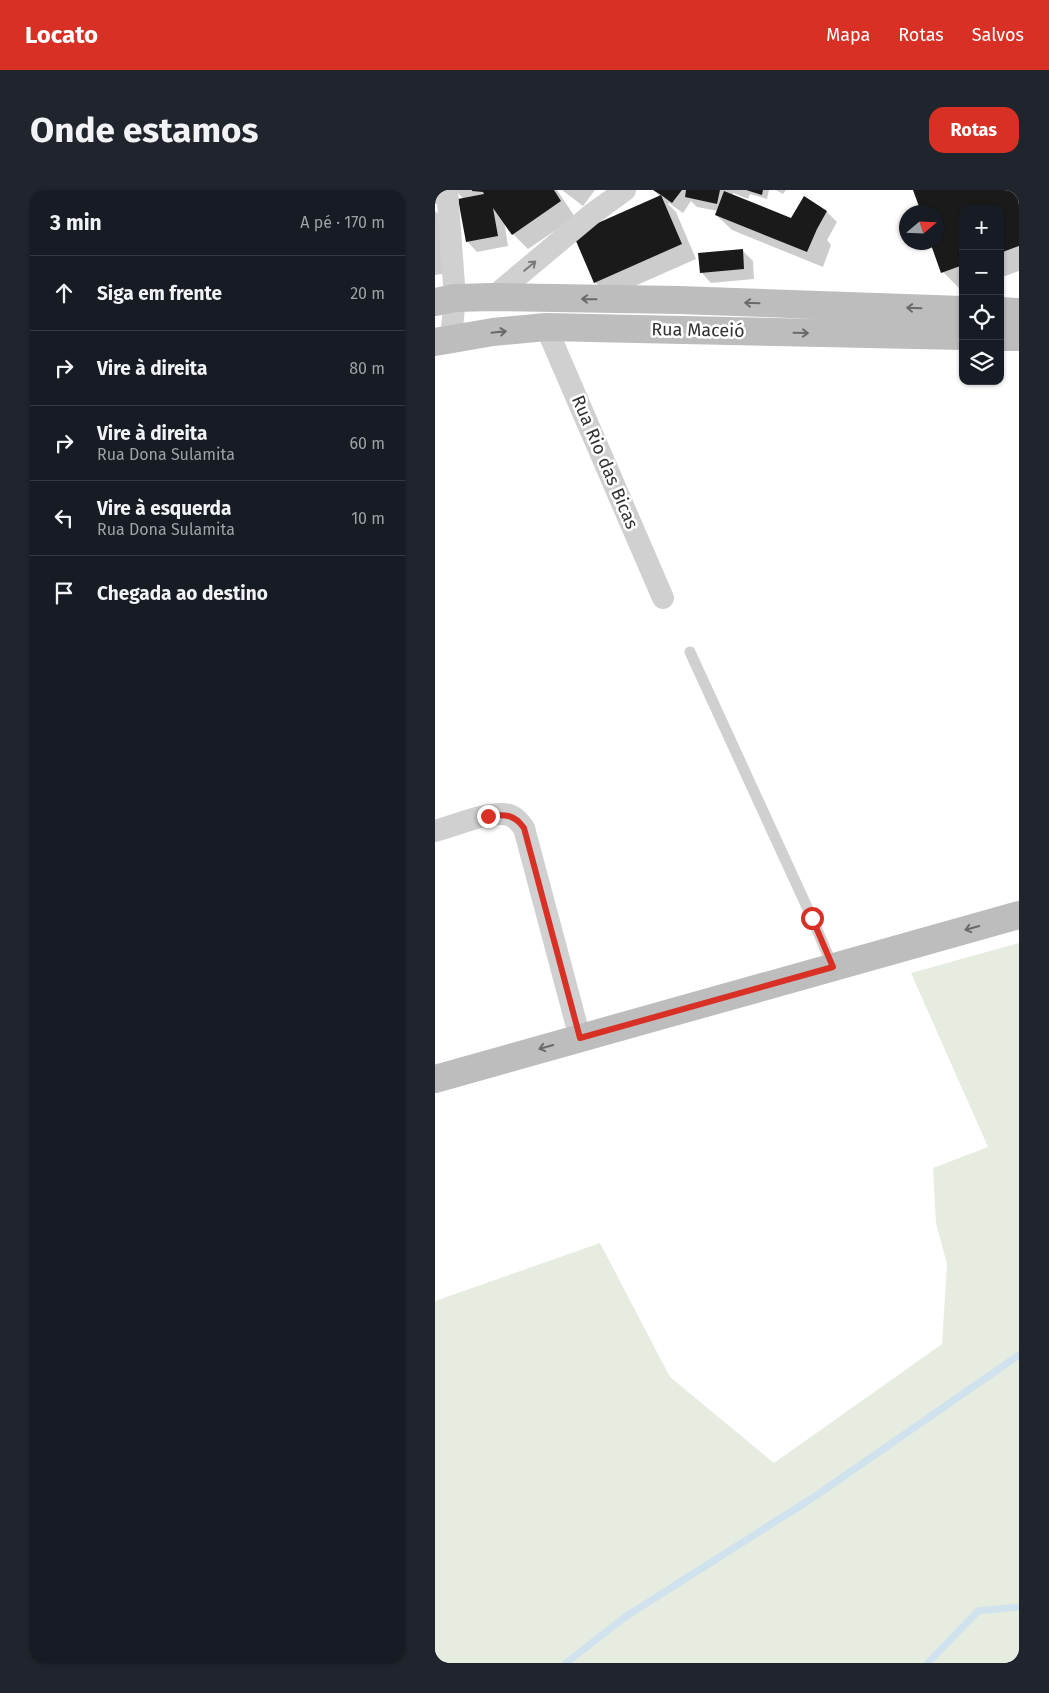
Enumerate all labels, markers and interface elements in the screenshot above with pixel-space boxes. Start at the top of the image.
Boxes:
text: Locato [25,21,98,49]
text: Mapa [826,24,870,46]
text: Rotas [898,24,944,46]
text: Salvos [972,24,1024,46]
button: Rotas [929,107,1019,153]
text: Onde estamos [30,109,258,151]
north arrow [899,205,944,250]
map controls [959,205,1004,385]
button: + [959,205,1004,250]
text: 3 min [50,210,102,236]
text: A pé · 170 m [300,213,385,232]
button: − [959,250,1004,295]
one-way arrow [524,260,537,272]
icon: ahead [50,279,78,307]
text: Siga em frente [97,282,222,305]
text: 20 m [350,284,385,303]
one-way arrow [581,294,598,304]
button: locate [959,295,1004,340]
one-way arrow [744,298,760,307]
one-way arrow [906,303,922,312]
street label: Rua Maceió [651,318,745,342]
one-way arrow [491,327,507,337]
one-way arrow [793,328,809,337]
button: layers [959,340,1004,385]
icon: right [50,354,78,382]
text: Vire à direita [97,357,207,380]
text: 80 m [349,359,385,378]
street label: Rua Rio das Bicas [567,392,643,532]
text: Vire à direita [97,422,207,445]
icon: right [50,429,78,457]
text: 60 m [350,434,385,453]
text: Rua Dona Sulamita [97,445,235,464]
text: Vire à esquerda [97,497,231,520]
icon: left [50,504,78,532]
text: 10 m [351,509,385,528]
text: Rua Dona Sulamita [97,520,235,539]
icon: arrive [50,579,78,607]
text: Chegada ao destino [97,582,268,605]
route end [477,805,500,828]
route start [801,907,824,930]
one-way arrow [964,924,980,934]
one-way arrow [538,1043,554,1053]

